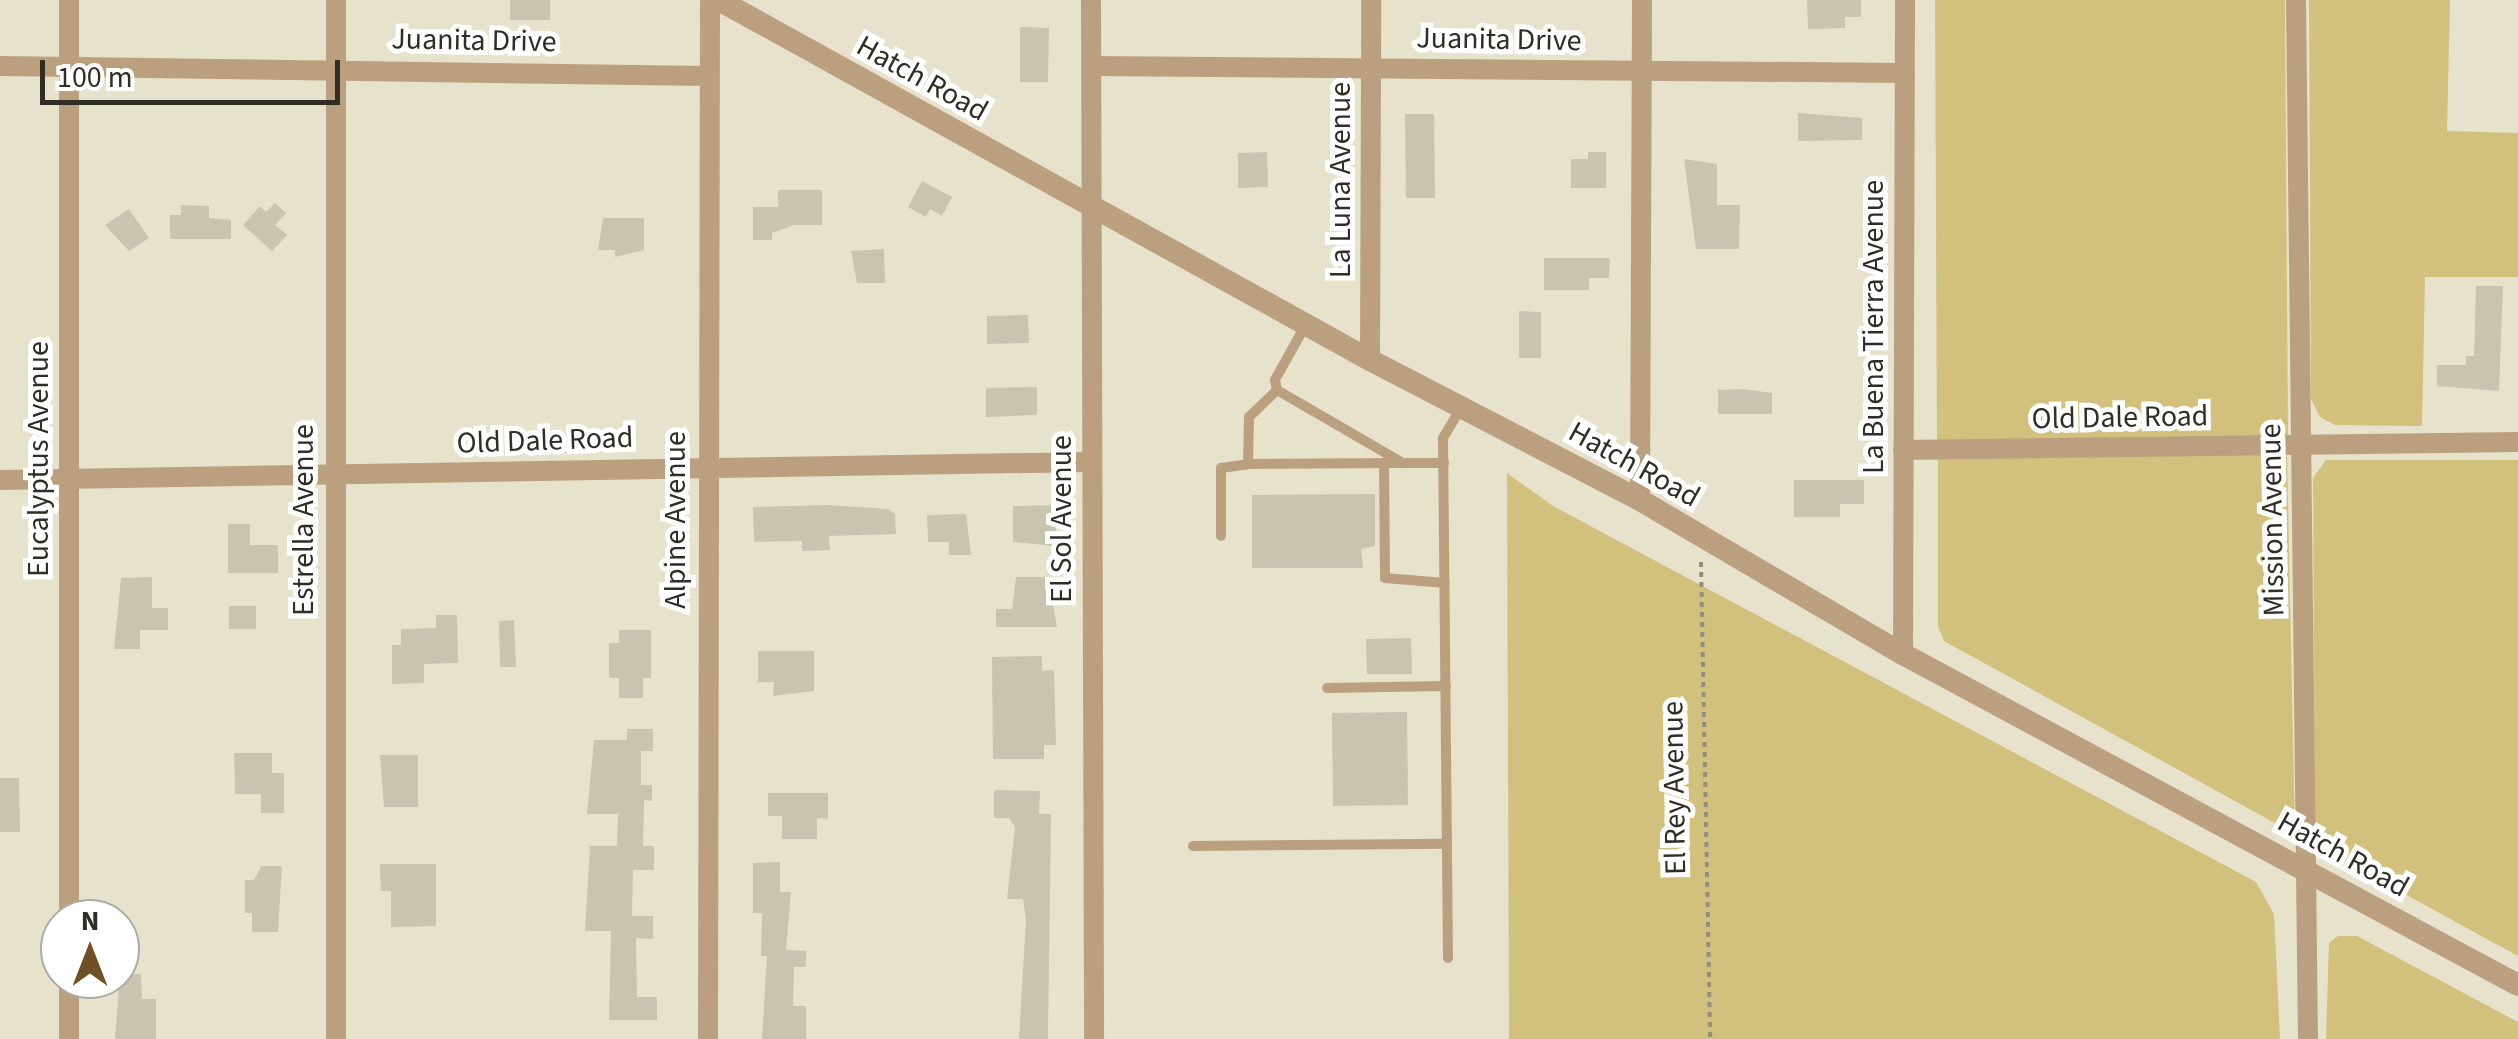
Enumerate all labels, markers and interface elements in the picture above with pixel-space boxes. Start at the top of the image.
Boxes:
street label: Juanita Drive [1416,21,1582,59]
street label: Juanita Drive [391,22,557,60]
street label: Hatch Road [850,28,994,130]
scale bar [45,40,345,102]
text: 100 m [57,56,133,99]
street label: La Luna Avenue [1323,82,1359,278]
street label: La Buena Tierra Avenue [1856,180,1892,474]
street label: Eucalyptus Avenue [21,341,57,577]
street label: Old Dale Road [2031,398,2209,438]
street label: Hatch Road [1562,414,1706,516]
street label: Old Dale Road [456,420,634,462]
street label: Mission Avenue [2253,423,2293,617]
street label: Estrella Avenue [286,424,322,616]
street label: Alpine Avenue [658,431,694,609]
street label: El Sol Avenue [1044,435,1080,603]
street label: El Rey Avenue [1655,701,1695,875]
street label: Hatch Road [2271,804,2415,906]
north arrow [40,899,140,999]
text: N [81,901,99,941]

